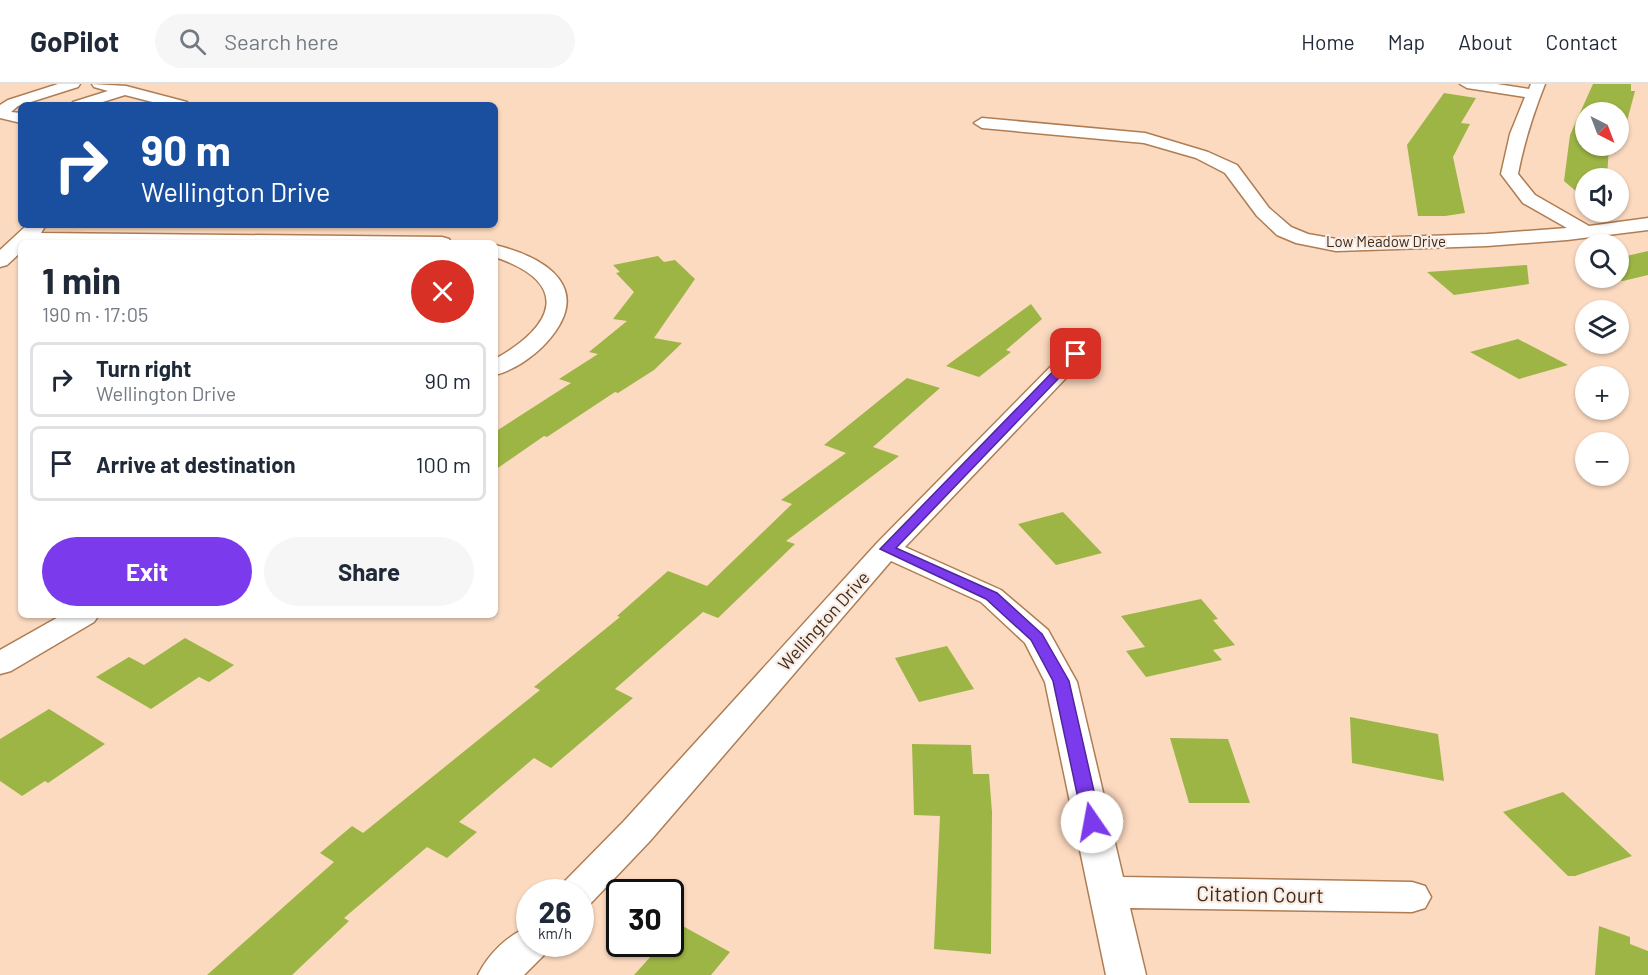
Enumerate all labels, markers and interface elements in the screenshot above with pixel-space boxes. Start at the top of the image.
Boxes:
search box [155,14,575,68]
text: GoPilot [30,24,119,58]
icon: search [176,25,209,58]
text: Search here [224,28,339,54]
text: Home [1301,29,1355,54]
text: Map [1388,29,1425,54]
text: About [1458,29,1513,54]
text: Contact [1546,29,1618,54]
north arrow [1575,102,1629,156]
map controls [1575,102,1629,486]
text: 90 m [141,124,231,174]
icon: right [42,126,120,204]
button: sound [1575,168,1629,222]
text: Wellington Drive [141,175,330,207]
street label: Low Meadow Drive [1326,232,1446,250]
button: search [1575,234,1629,288]
text: 1 min [42,258,121,301]
button: close [411,260,474,323]
button: layers [1575,300,1629,354]
text: 190 m · 17:05 [42,302,148,326]
pin [1050,328,1101,379]
icon: arrive [1059,337,1092,370]
text: Turn right [96,355,191,381]
icon: right [45,363,78,396]
button: + [1575,366,1629,420]
text: 90 m [425,367,471,393]
text: Wellington Drive [96,381,236,405]
button: − [1575,432,1629,486]
icon: arrive [45,447,78,480]
text: Arrive at destination [96,451,295,477]
text: 100 m [416,451,471,477]
button: Exit [42,537,252,606]
button: Share [264,537,474,606]
street label: Wellington Drive [773,566,874,675]
position arrow [1060,790,1124,854]
speed limit sign: 30 [606,879,684,957]
street label: Citation Court [1196,880,1324,907]
text: 26 [539,893,571,929]
text: km/h [538,924,572,942]

